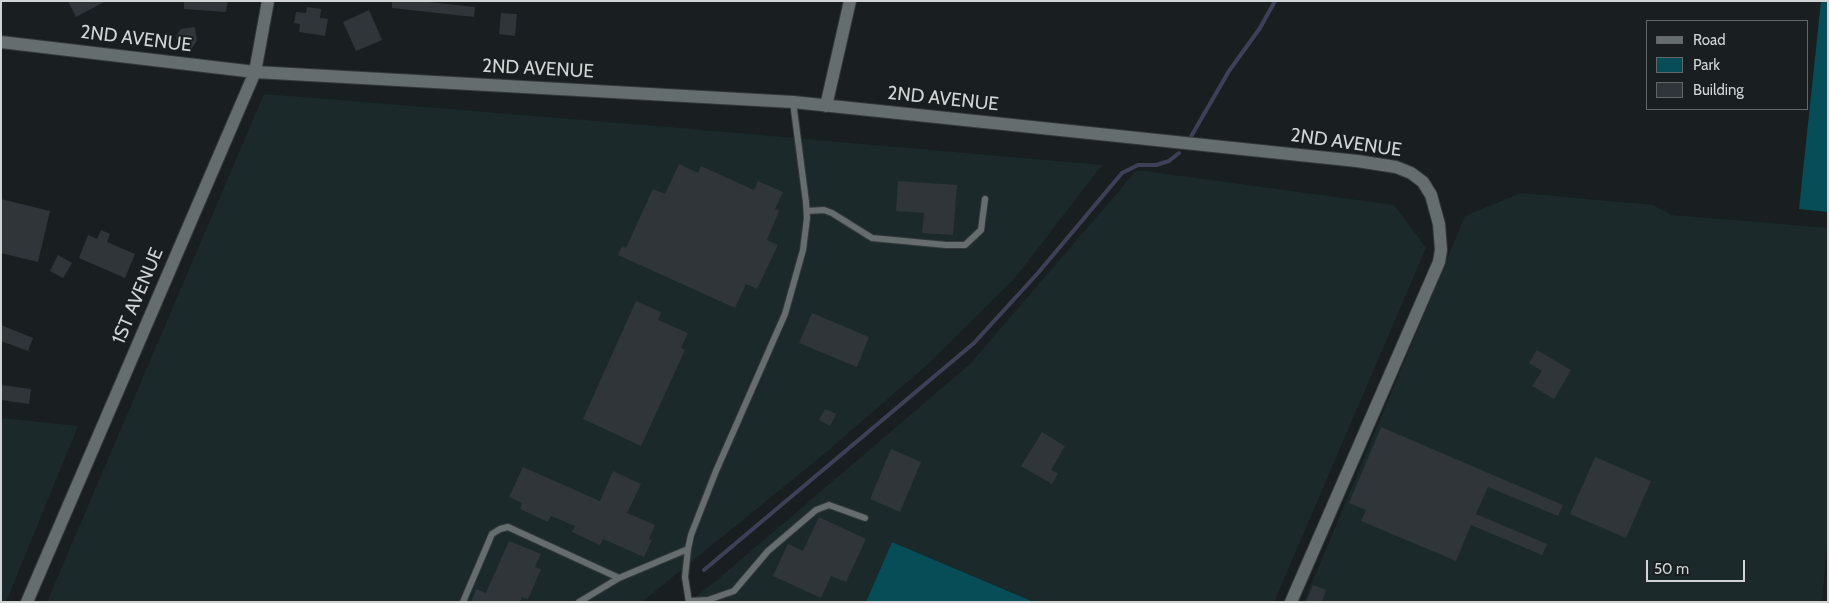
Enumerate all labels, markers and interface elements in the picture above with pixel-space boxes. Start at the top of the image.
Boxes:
legend [1646,20,1809,110]
street label: 2ND AVENUE [79,21,193,57]
text: Road [1693,31,1726,49]
street label: 2ND AVENUE [481,55,595,83]
text: Park [1693,56,1720,74]
text: Building [1693,81,1744,99]
street label: 2ND AVENUE [886,82,1000,116]
street label: 2ND AVENUE [1289,124,1403,162]
street label: 1ST AVENUE [108,244,168,348]
scale bar [1649,550,1748,582]
text: 50 m [1654,560,1689,578]

